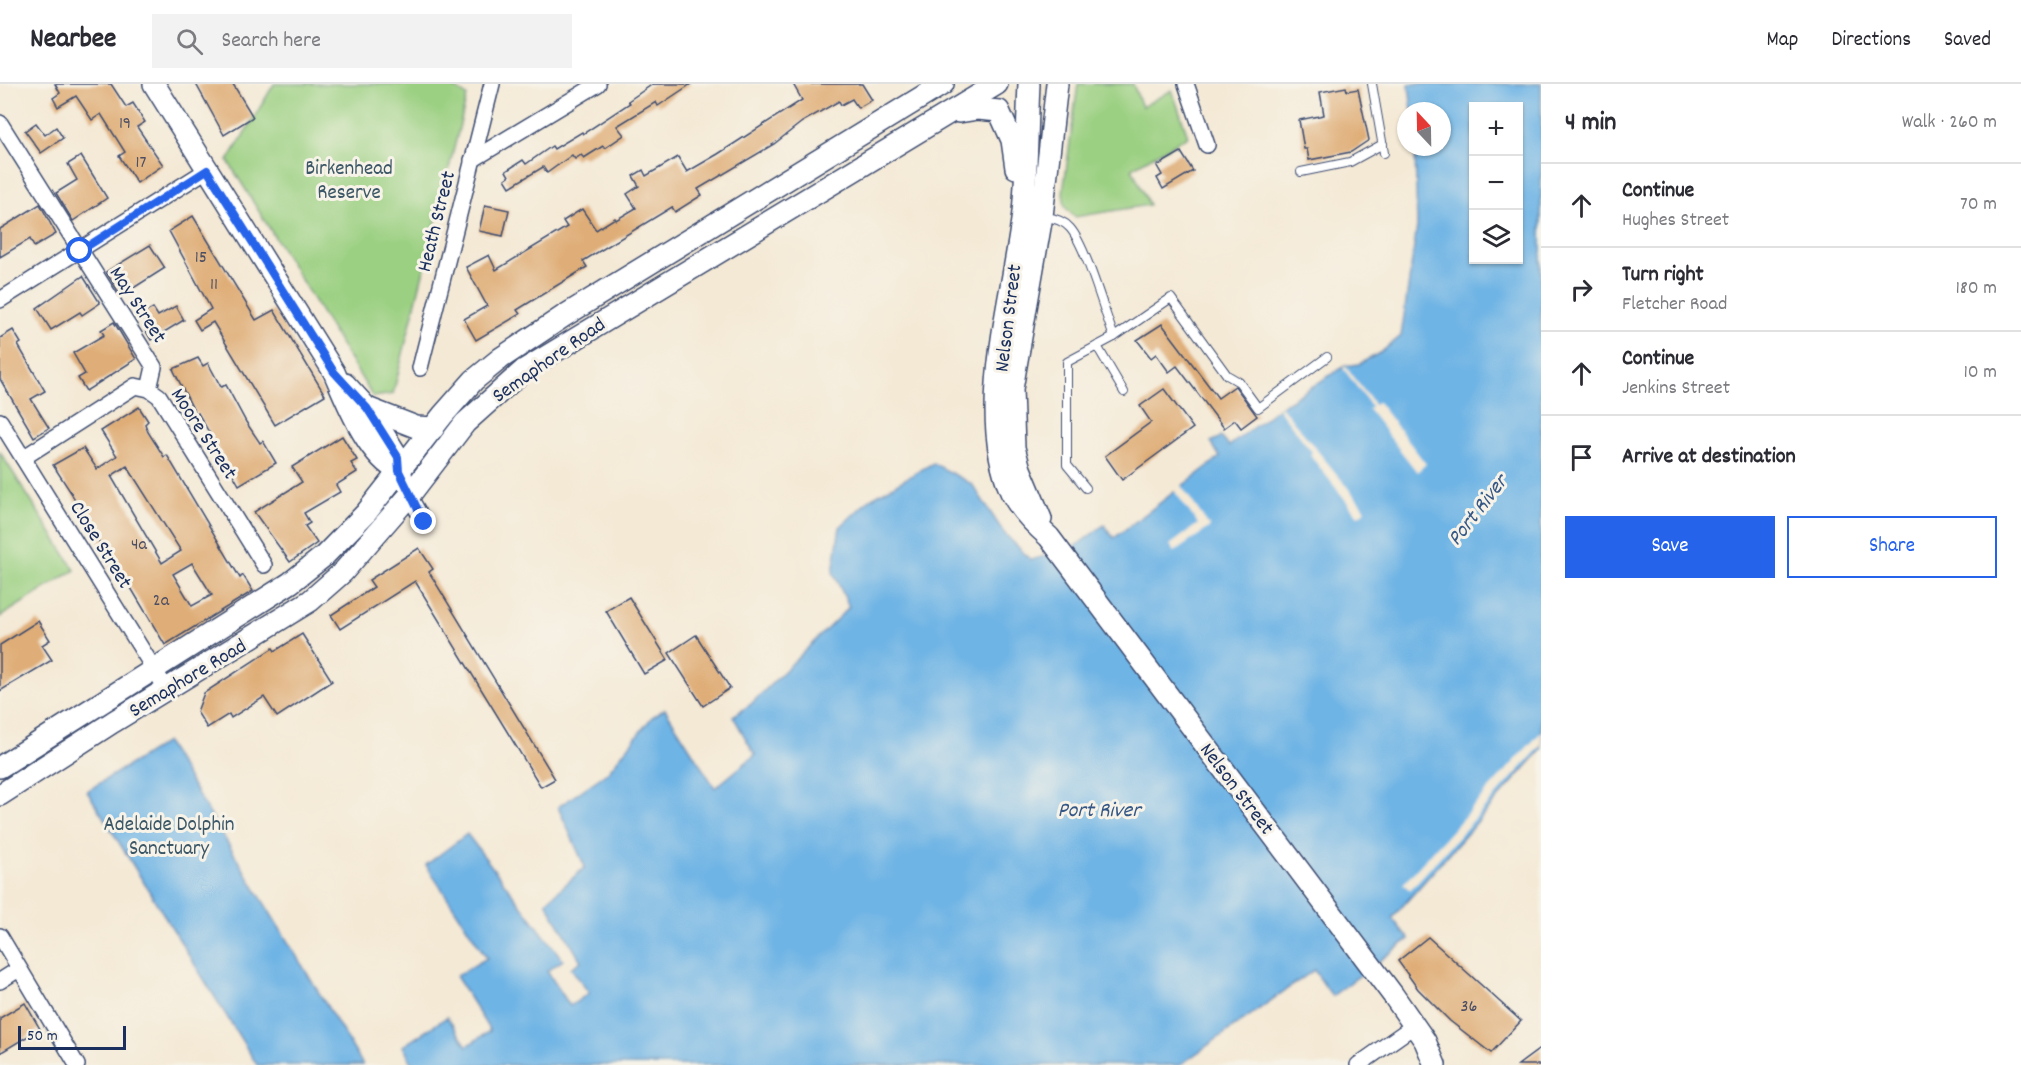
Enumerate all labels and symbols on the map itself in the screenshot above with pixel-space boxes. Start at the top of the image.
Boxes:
north arrow [1397,102,1451,156]
house number: 19 [119,112,131,137]
house number: 17 [136,151,147,176]
park label: Birkenhead Reserve [305,155,393,209]
street label: Heath Street [411,168,465,275]
route start [66,237,92,263]
house number: 15 [195,246,207,271]
street label: May Street [100,261,173,350]
street label: Nelson Street [988,263,1031,374]
house number: 11 [210,273,218,298]
street label: Semaphore Road [487,311,613,412]
street label: Moore Street [162,383,243,487]
water label: Port River [1441,467,1518,553]
street label: Close Street [61,496,138,596]
route end [410,508,436,534]
house number: 4a [131,533,148,558]
house number: 2a [153,589,170,614]
street label: Semaphore Road [124,633,253,727]
street label: Nelson Street [1191,738,1280,842]
water label: Port River [1058,796,1143,827]
park label: Adelaide Dolphin Sanctuary [103,811,235,865]
house number: 36 [1461,995,1477,1020]
scale bar [18,1023,126,1050]

